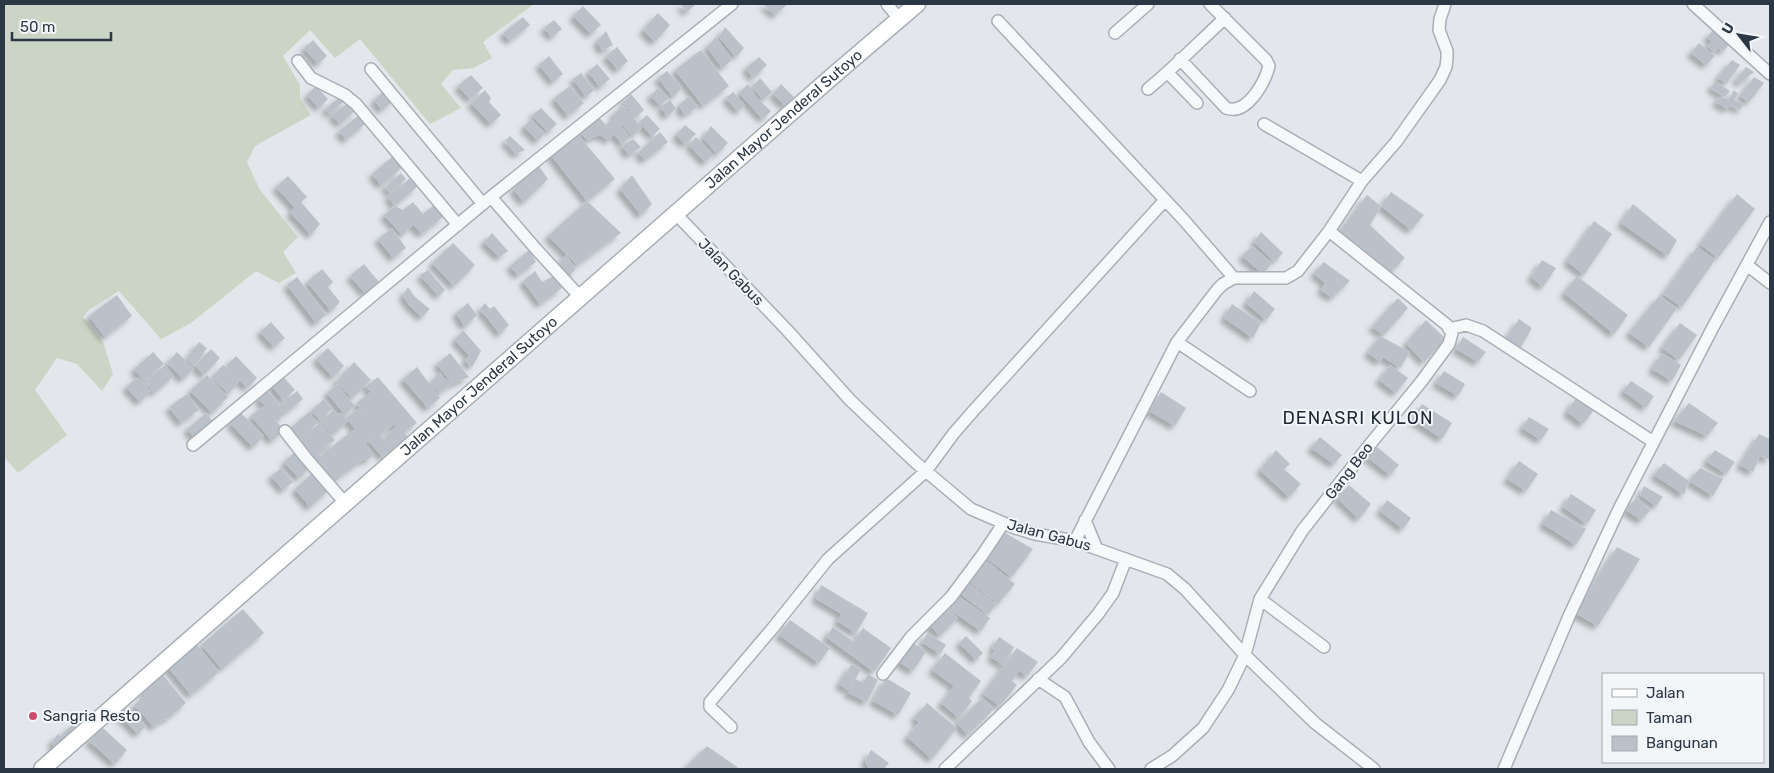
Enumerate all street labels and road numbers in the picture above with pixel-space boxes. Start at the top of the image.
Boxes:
street label: Jalan Mayor Jenderal Sutoyo [701,46,866,193]
street label: Jalan Gabus [694,235,768,310]
street label: Jalan Mayor Jenderal Sutoyo [397,312,561,460]
street label: Gang Beo [1321,439,1377,503]
street label: Jalan Gabus [1005,515,1093,555]

